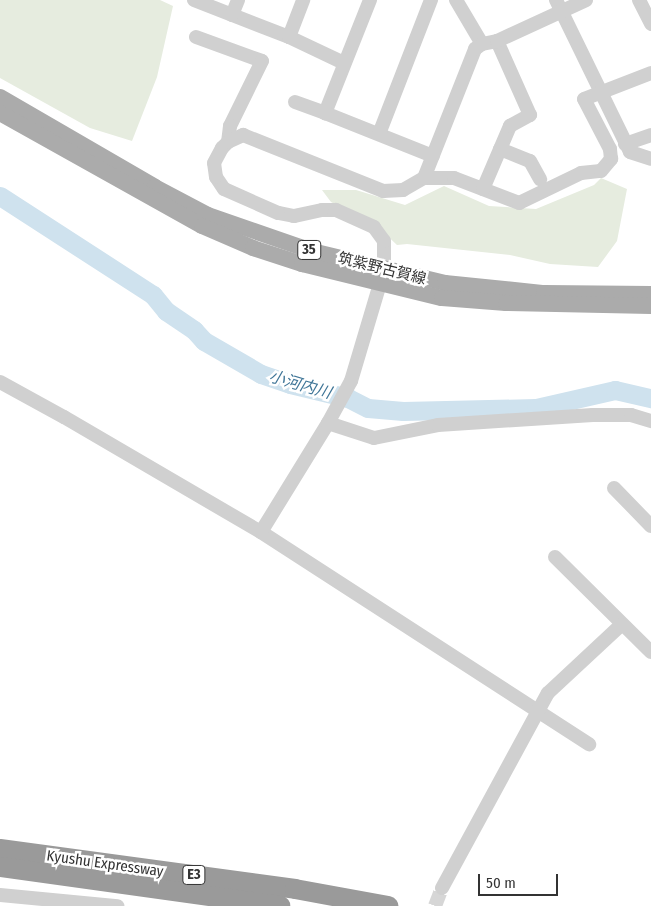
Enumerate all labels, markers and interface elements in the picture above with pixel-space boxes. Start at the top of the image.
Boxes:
road number: 35 [296,238,322,262]
street label: 筑紫野古賀線 [336,249,428,289]
water label: 小河内川 [267,367,333,403]
street label: Kyushu Expressway [45,847,165,881]
road number: E3 [182,864,206,886]
scale bar [481,864,561,896]
text: 50 m [486,874,516,892]

